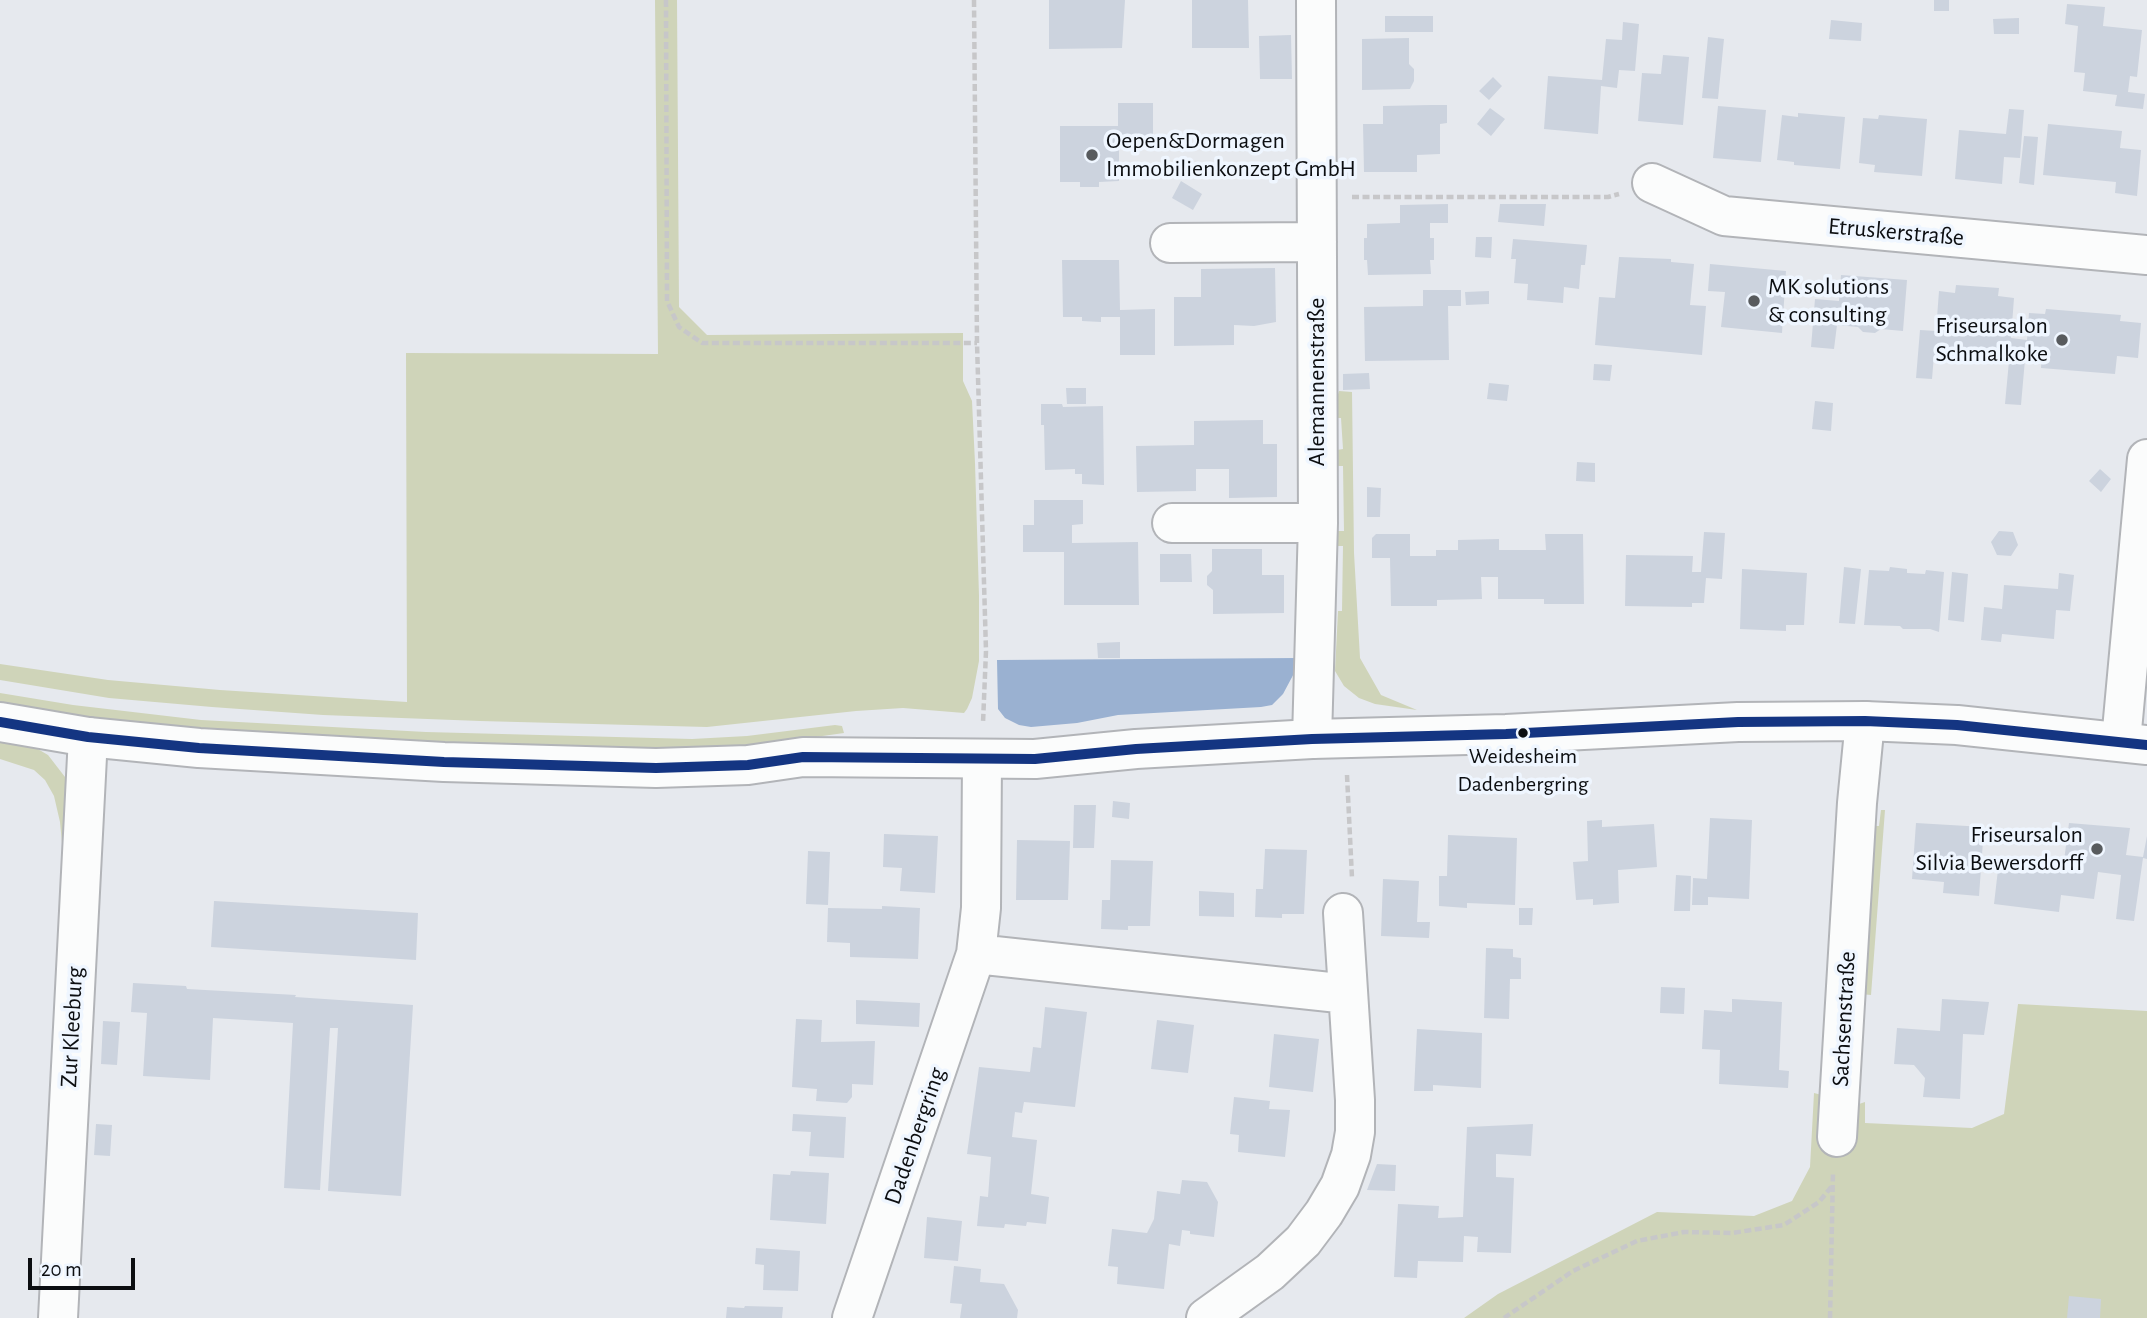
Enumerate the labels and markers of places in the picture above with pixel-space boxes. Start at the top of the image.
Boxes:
place label: Oepen&Dormagen Immobilienkonzept GmbH [1106,127,1356,183]
marker: Oepen&Dormagen Immobilienkonzept GmbH [1084,147,1100,163]
place label: MK solutions & consulting [1768,273,1889,329]
marker: MK solutions & consulting [1746,293,1762,309]
place label: Friseursalon Schmalkoke [1935,312,2048,368]
marker: Friseursalon Schmalkoke [2054,332,2070,348]
marker: Weidesheim Dadenbergring [1516,726,1530,740]
place label: Weidesheim Dadenbergring [1457,743,1589,794]
place label: Friseursalon Silvia Bewersdorff [1915,821,2083,877]
marker: Friseursalon Silvia Bewersdorff [2089,841,2105,857]

